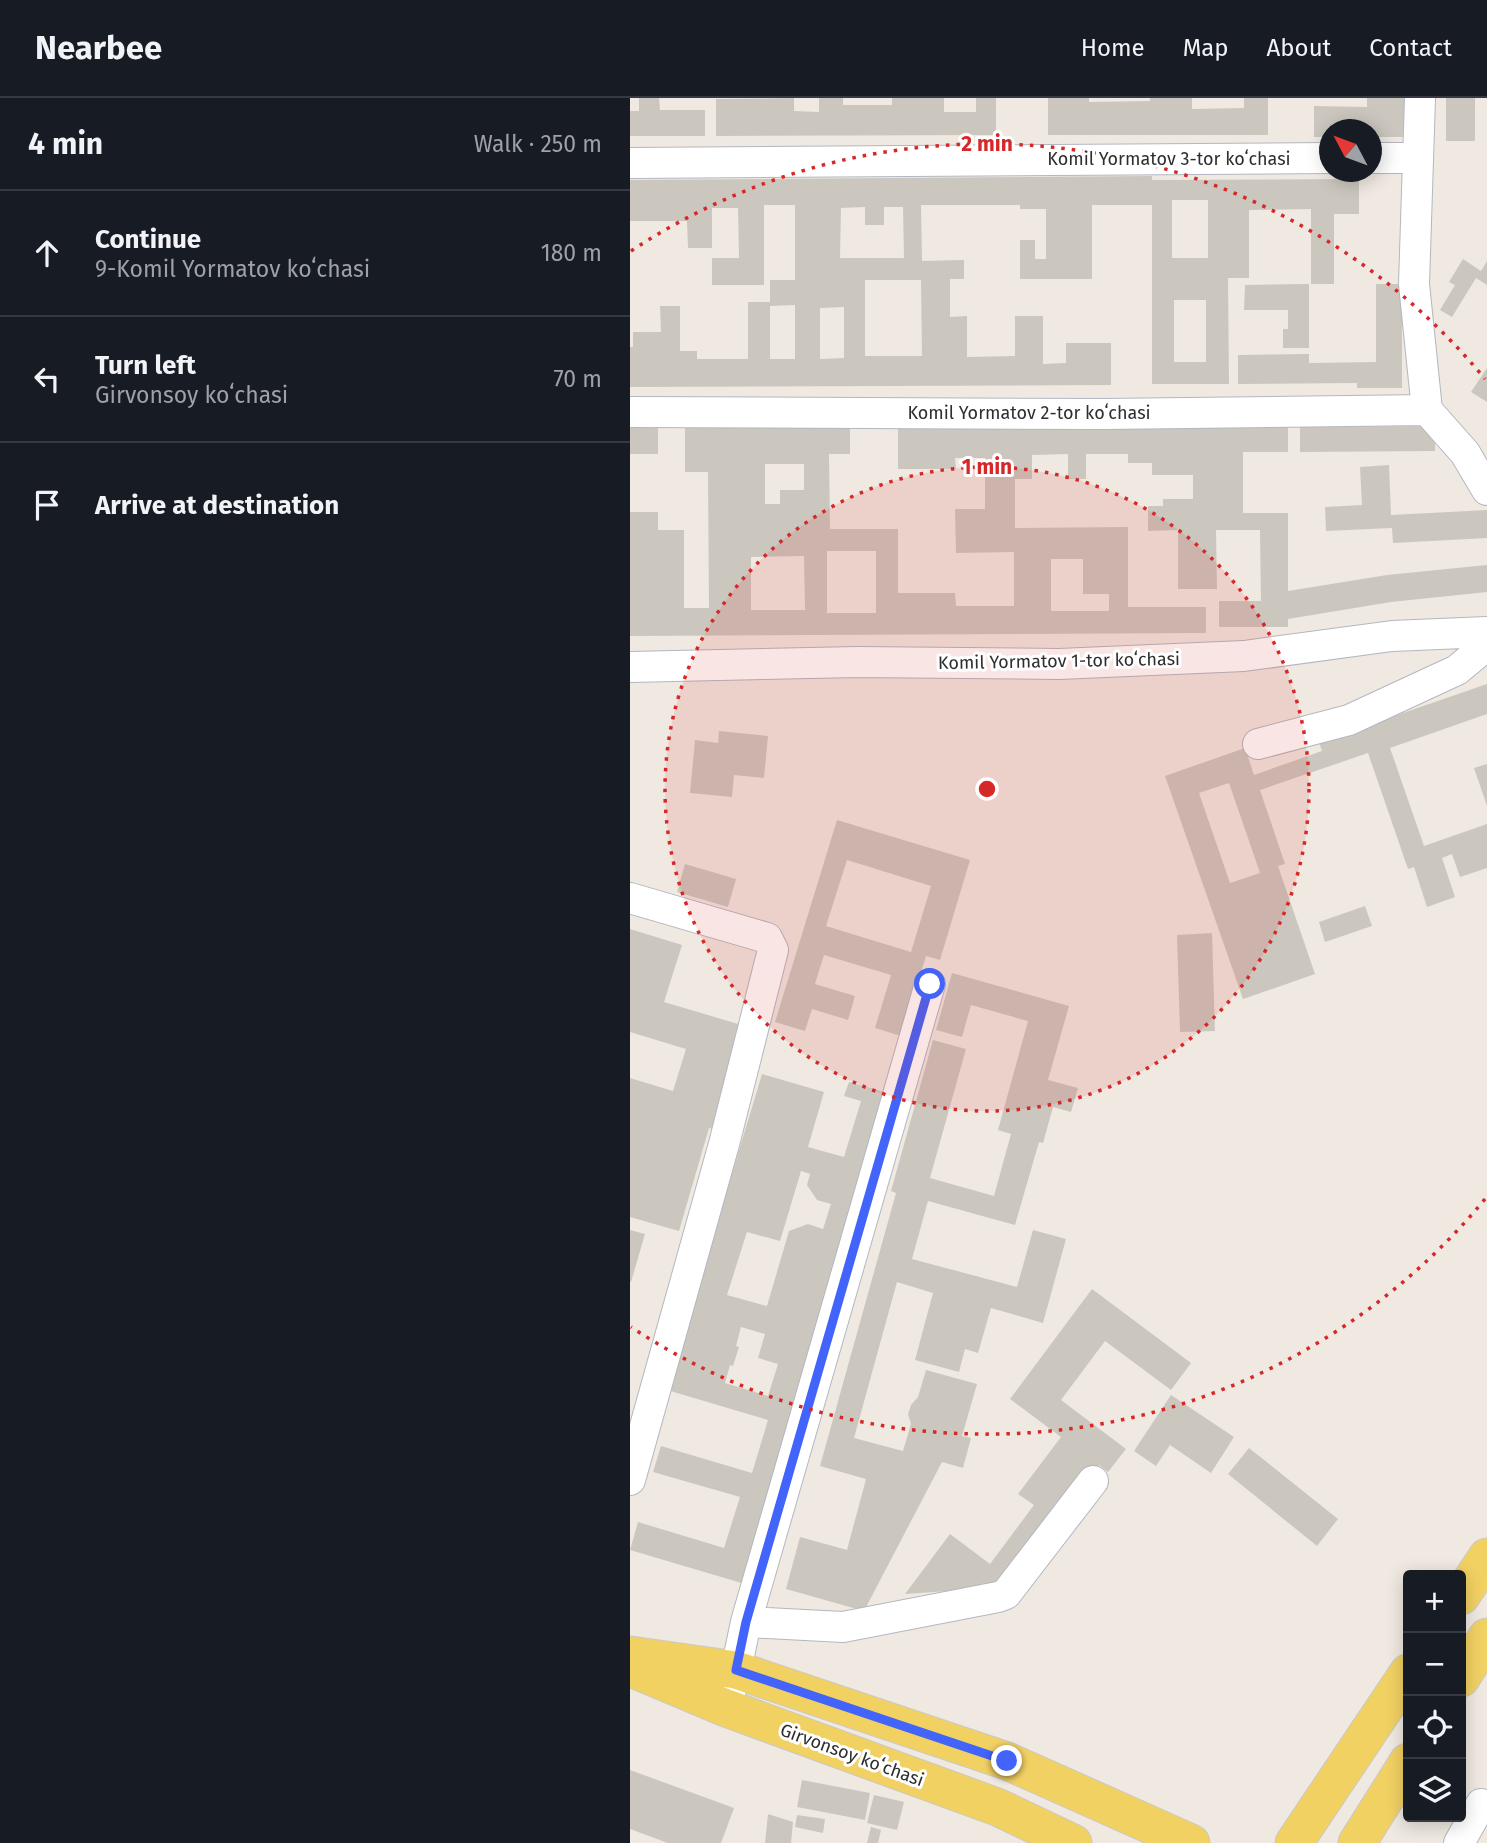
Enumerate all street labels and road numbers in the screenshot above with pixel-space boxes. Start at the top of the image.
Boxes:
street label: Komil Yormatov 3-tor koʻchasi [1047,148,1291,170]
street label: Komil Yormatov 2-tor koʻchasi [907,402,1151,424]
street label: Komil Yormatov 1-tor koʻchasi [938,648,1180,674]
street label: Girvonsoy koʻchasi [777,1719,927,1791]

